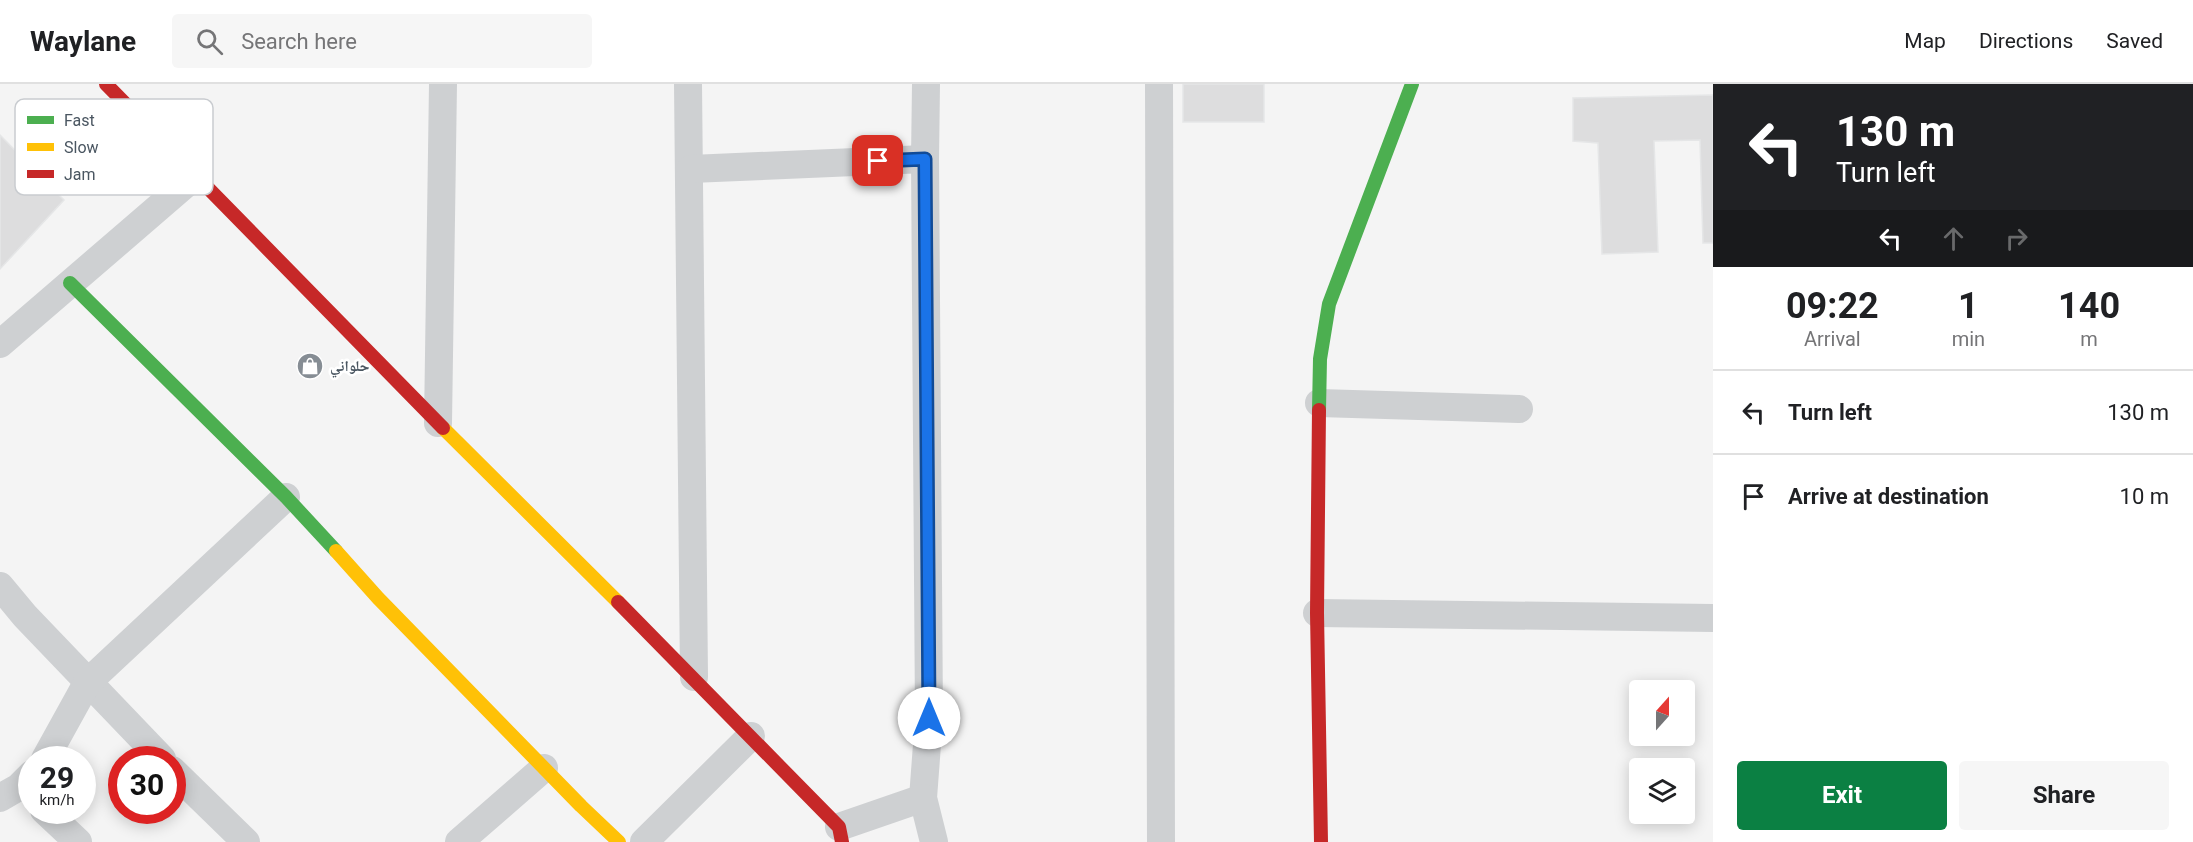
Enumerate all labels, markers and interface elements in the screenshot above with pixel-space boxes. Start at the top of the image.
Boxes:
search box [172,14,592,68]
text: Waylane [30,25,136,58]
icon: search [193,25,226,58]
text: Search here [241,29,357,54]
text: Map [1904,29,1946,53]
text: Directions [1979,29,2073,53]
text: Saved [2106,29,2163,53]
legend [15,99,213,195]
text: 130 m [1836,107,1955,156]
icon: left [1737,108,1815,186]
text: Fast [64,111,95,130]
pin [852,135,903,186]
text: Slow [64,138,99,157]
icon: arrive [861,144,894,177]
text: Turn left [1836,157,1936,189]
text: Jam [64,165,96,184]
icon: left [1874,222,1907,255]
icon: ahead [1937,222,1970,255]
icon: right [2000,222,2033,255]
text: 09:22 [1786,285,1879,327]
text: 1 [1958,285,1979,327]
text: 140 [2058,285,2120,327]
text: Arrival [1804,327,1861,351]
text: min [1952,327,1985,351]
text: m [2080,327,2098,351]
shop icon: حلواني [295,351,325,381]
place label: حلواني [330,357,370,378]
icon: left [1737,396,1770,429]
text: Turn left [1788,400,1872,425]
text: 130 m [2107,400,2169,425]
icon: arrive [1737,480,1770,513]
text: Arrive at destination [1788,484,1989,509]
text: 10 m [2120,484,2169,509]
north arrow [1629,680,1695,746]
map controls [1629,680,1695,824]
position arrow [897,686,961,750]
speed limit sign: 30 [108,746,186,824]
button: layers [1629,758,1695,824]
text: 29 [40,760,74,795]
button: Exit [1737,761,1947,830]
button: Share [1959,761,2169,830]
text: km/h [39,791,75,809]

